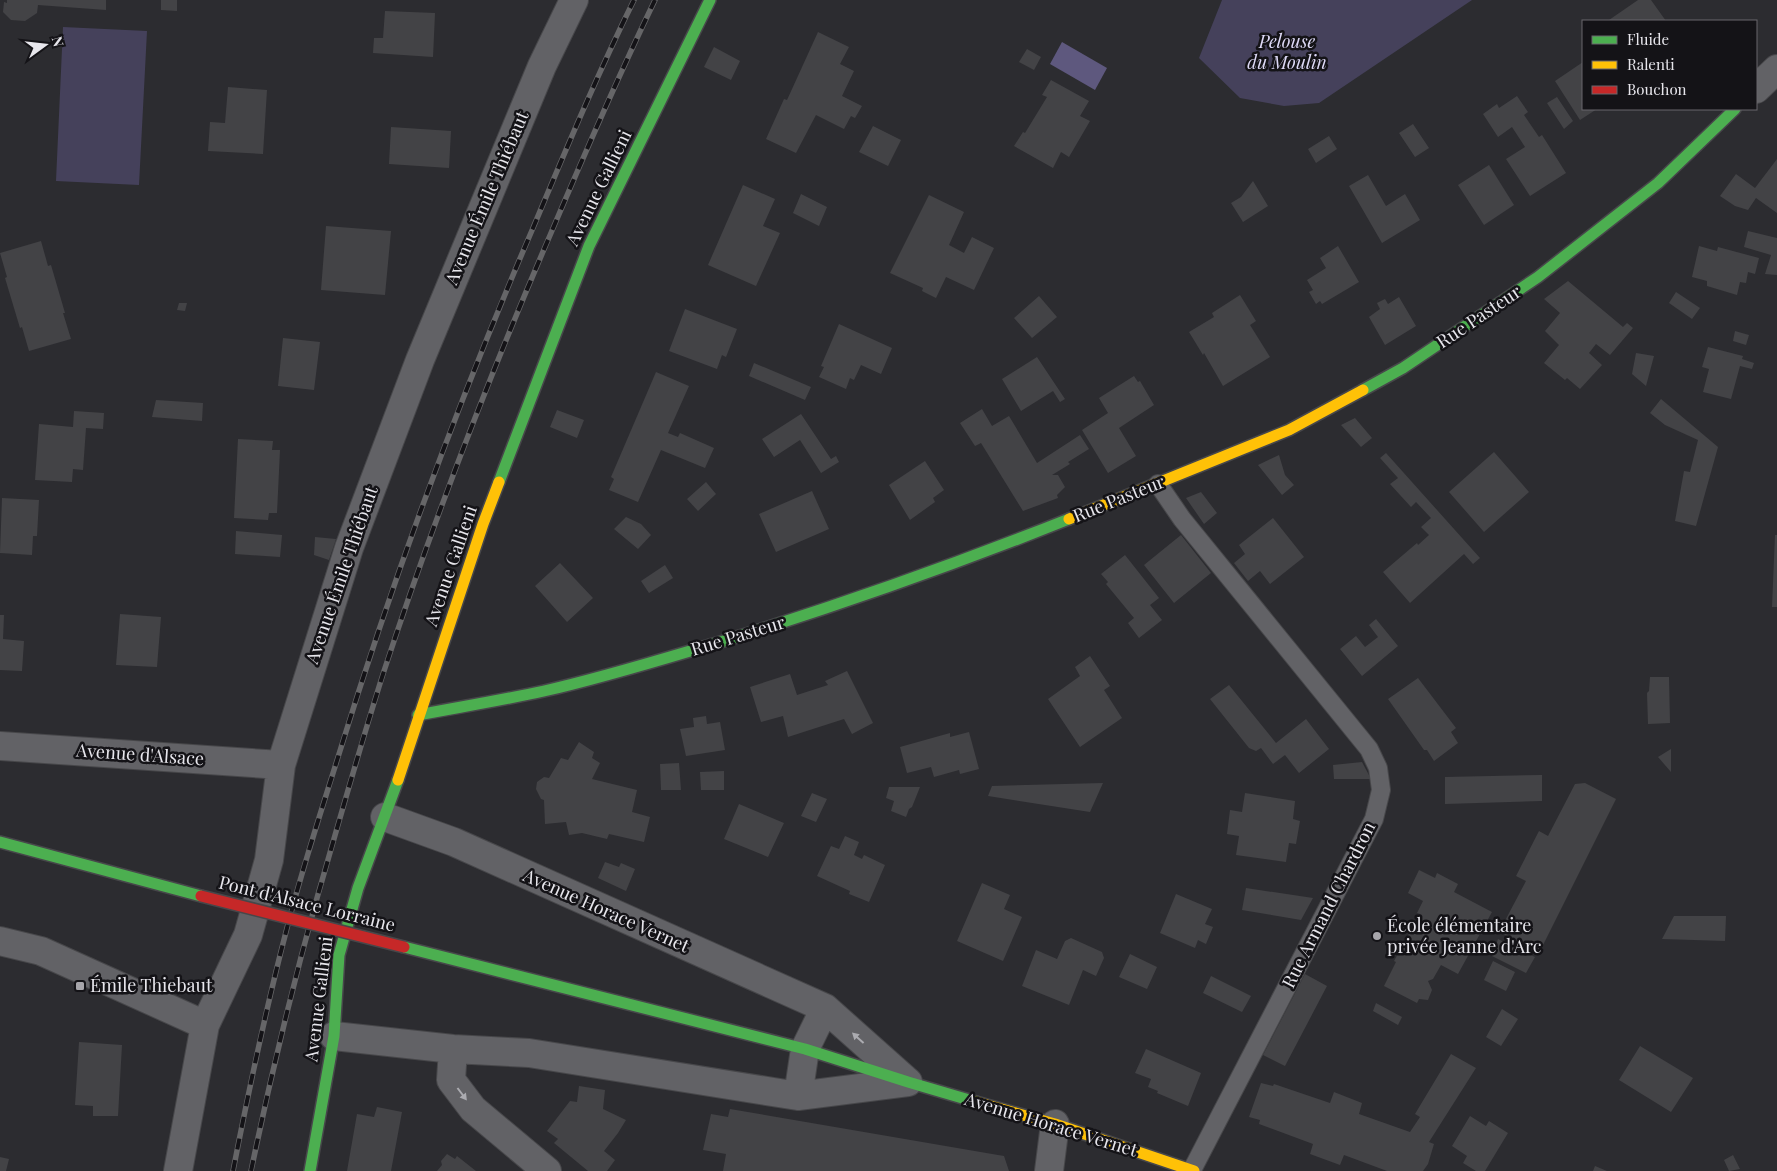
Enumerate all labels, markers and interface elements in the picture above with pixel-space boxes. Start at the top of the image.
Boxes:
north arrow [20,20,70,70]
legend [1582,20,1757,110]
park label: Pelouse du Moulin [1247,29,1327,74]
text: Fluide [1627,29,1669,49]
text: N [48,34,69,49]
text: Ralenti [1627,54,1675,74]
text: Bouchon [1627,79,1687,99]
street label: Avenue Émile Thiébaut [438,107,534,289]
street label: Avenue Gallieni [559,126,637,250]
street label: Rue Pasteur [1431,279,1525,353]
street label: Rue Pasteur [1069,469,1168,527]
street label: Avenue Émile Thiébaut [299,482,383,668]
street label: Avenue Gallieni [418,502,482,630]
street label: Rue Pasteur [688,609,788,661]
street label: Avenue d'Alsace [74,737,205,770]
street label: Rue Armand Chardron [1276,817,1381,992]
street label: Avenue Horace Vernet [519,862,694,958]
street label: Pont d'Alsace Lorraine [217,870,398,937]
place label: École élémentaire privée Jeanne d'Arc [1387,913,1542,958]
marker: École élémentaire privée Jeanne d'Arc [1371,930,1383,942]
street label: Avenue Gallieni [298,935,338,1064]
place label: Émile Thiebaut [90,973,213,997]
marker: Émile Thiebaut [74,980,86,992]
one-way arrow [853,1032,865,1044]
street label: Avenue Horace Vernet [961,1086,1141,1162]
one-way arrow [457,1087,467,1101]

